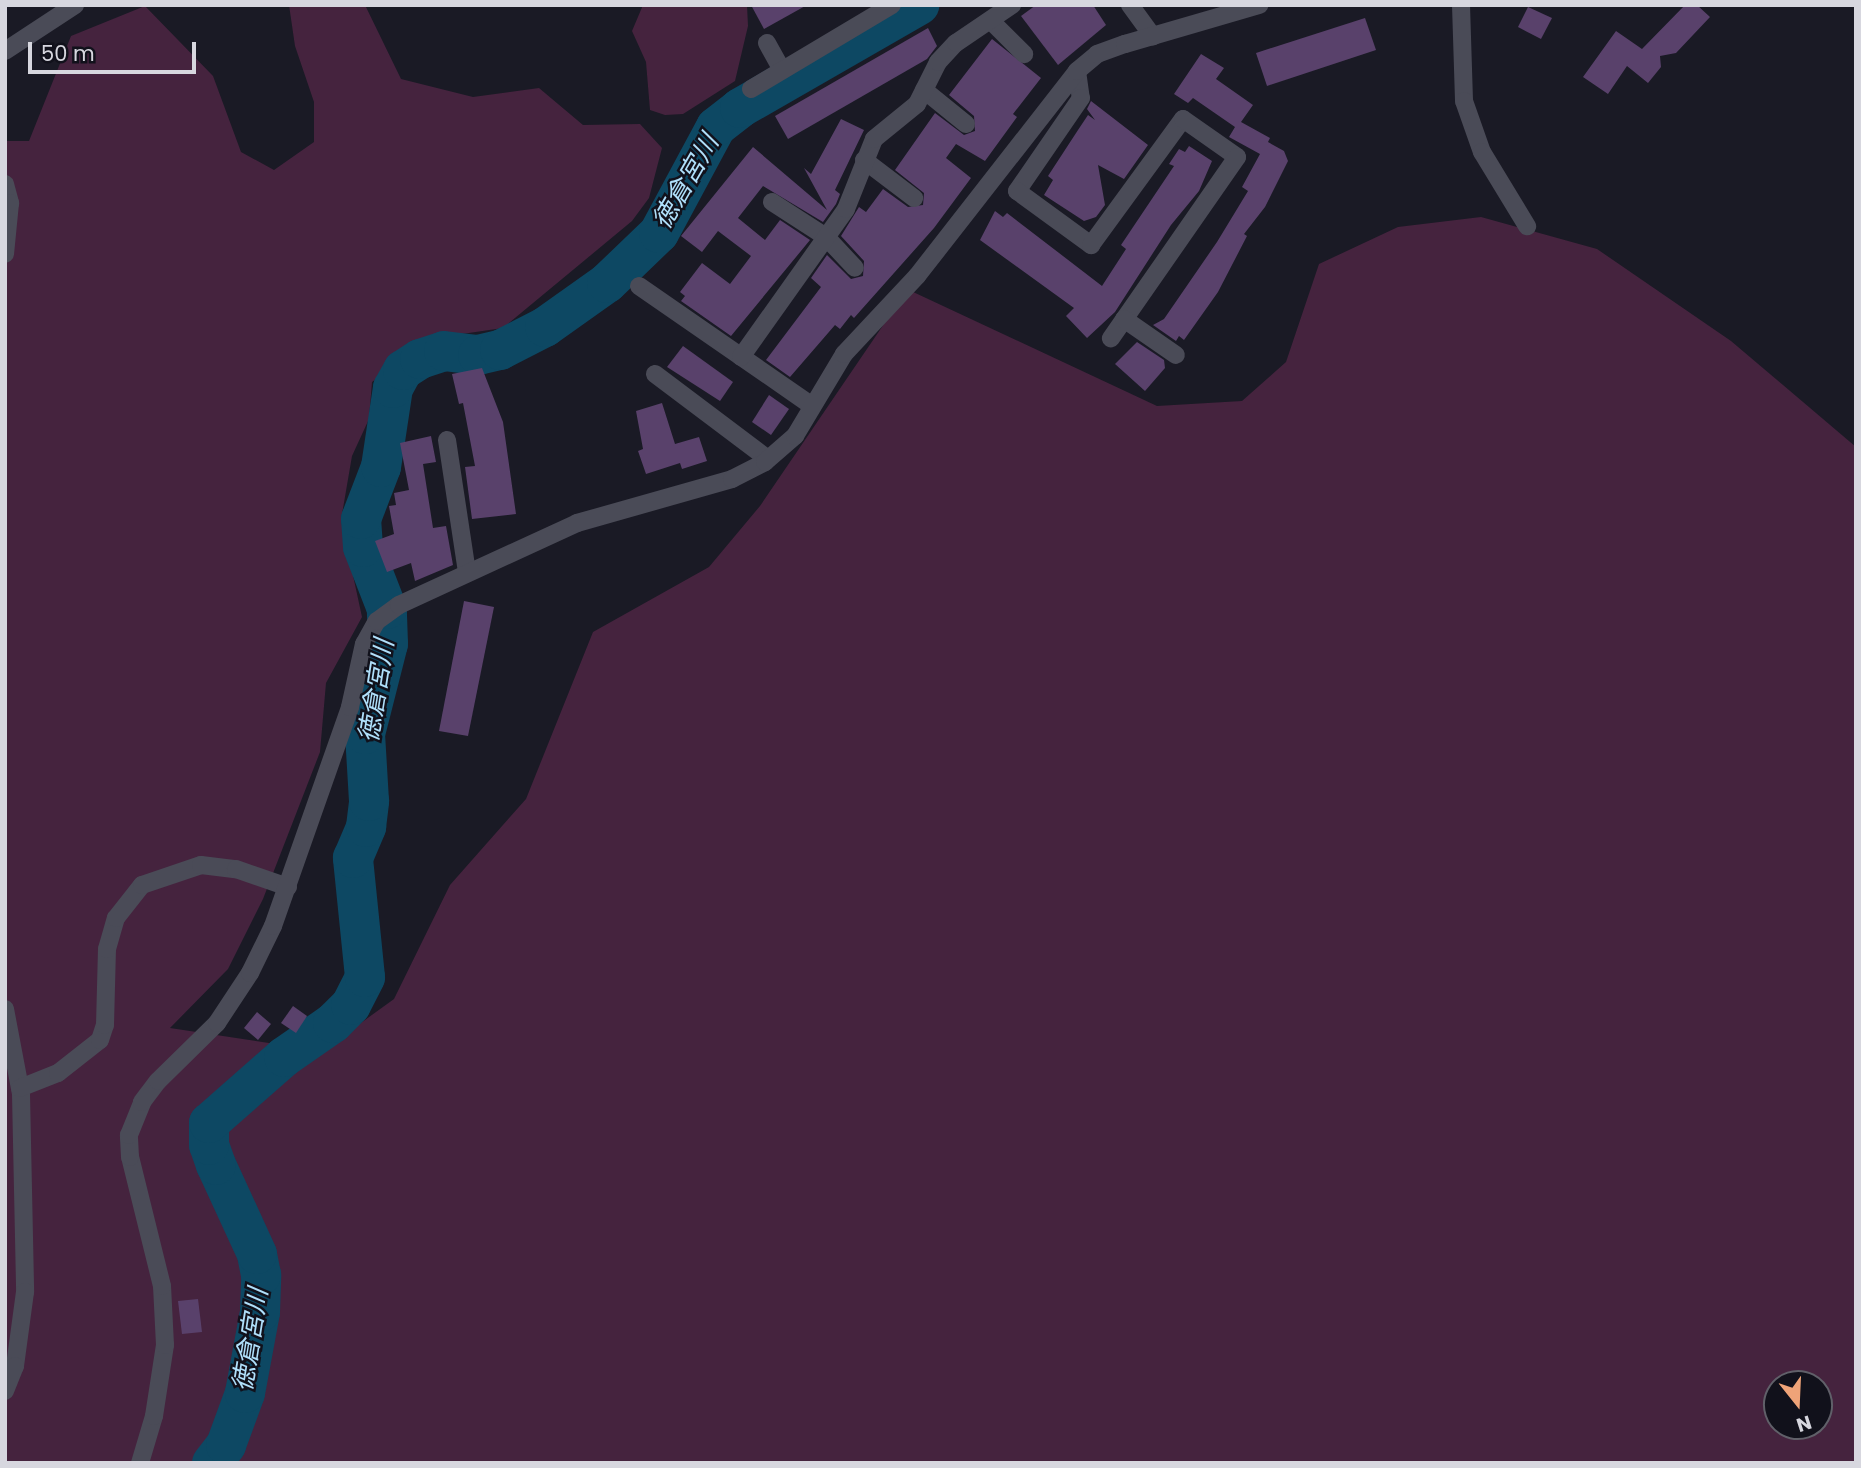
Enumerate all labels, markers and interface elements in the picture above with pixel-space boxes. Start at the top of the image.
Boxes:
scale bar [32,28,200,72]
text: 50 m [41,39,95,68]
water label: 徳倉宮川 [646,129,726,235]
water label: 徳倉宮川 [353,637,401,745]
water label: 徳倉宮川 [227,1286,275,1394]
north arrow [1763,1370,1833,1440]
text: N [1793,1408,1815,1439]

